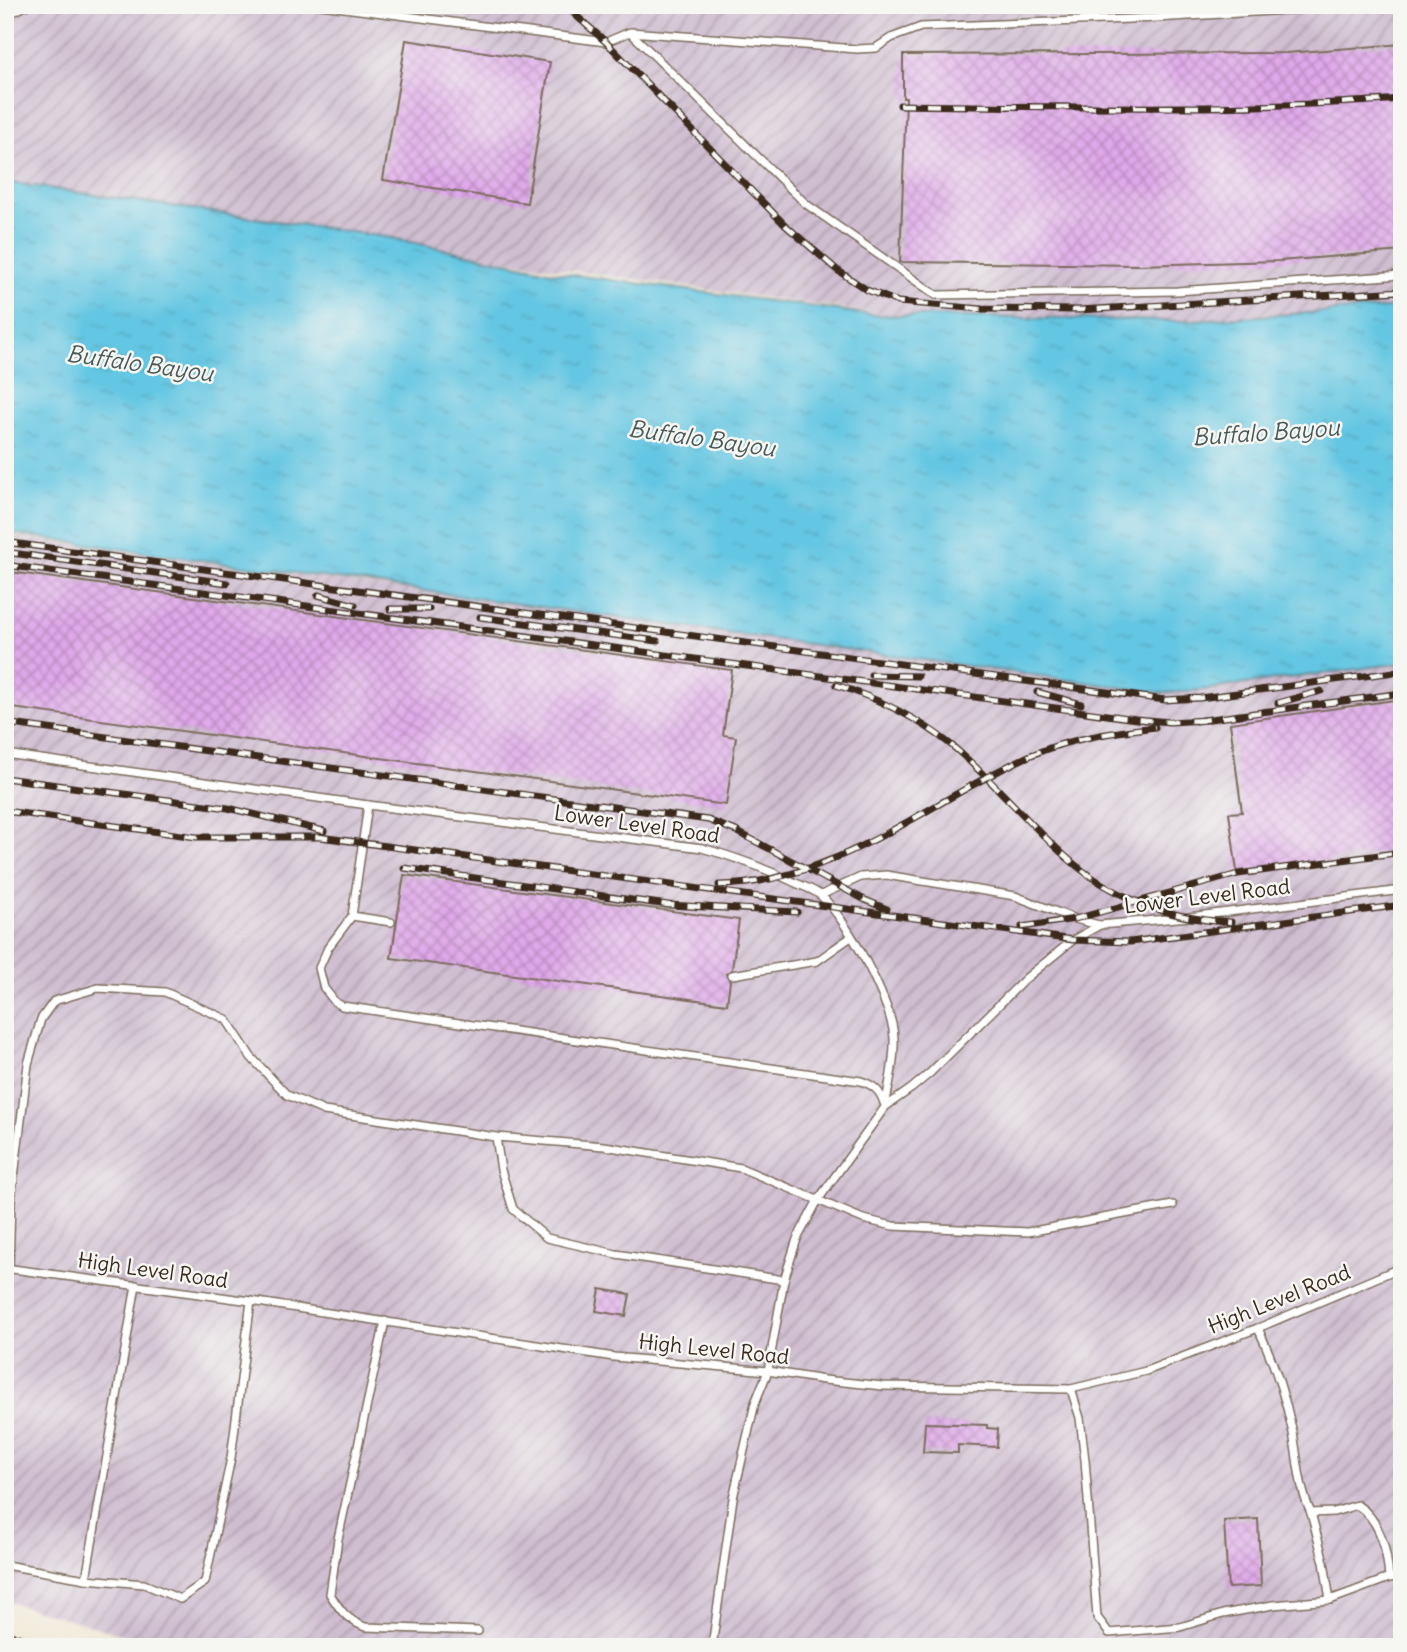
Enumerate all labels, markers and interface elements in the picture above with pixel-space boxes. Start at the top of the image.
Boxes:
water label: Buffalo Bayou [65,338,217,388]
water label: Buffalo Bayou [1191,412,1342,452]
water label: Buffalo Bayou [627,413,779,463]
street label: Lower Level Road [552,799,722,849]
street label: Lower Level Road [1123,872,1291,920]
street label: High Level Road [76,1246,230,1294]
street label: High Level Road [1204,1258,1354,1340]
street label: High Level Road [637,1328,791,1370]

